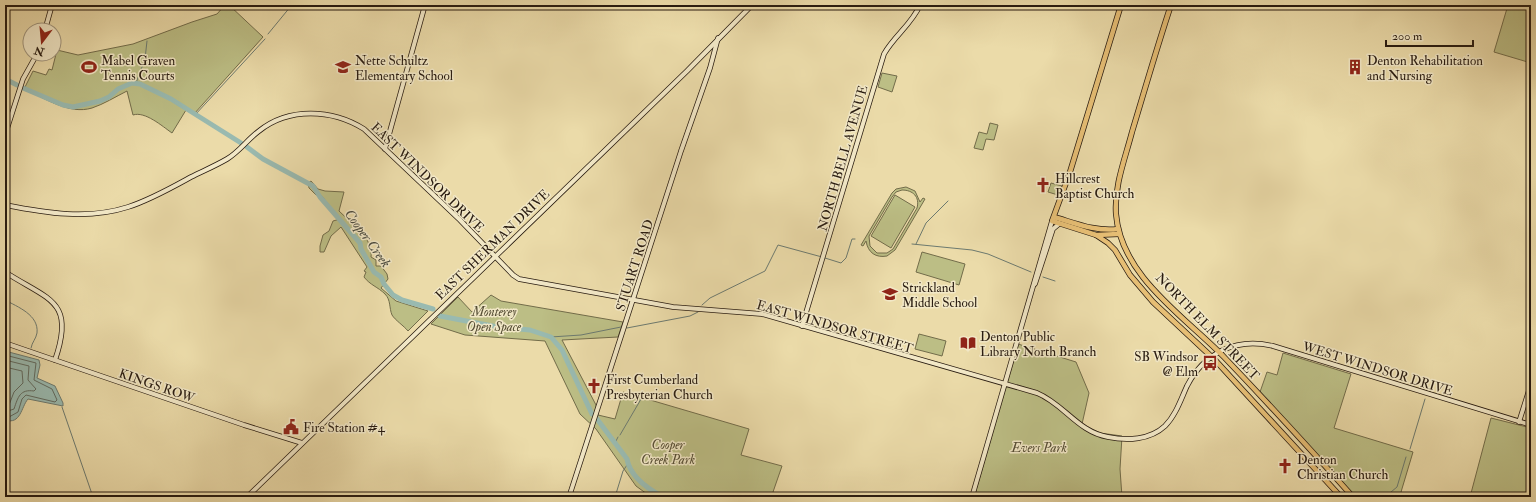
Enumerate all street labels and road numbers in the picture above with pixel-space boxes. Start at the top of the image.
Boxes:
street label: NORTH BELL AVENUE [814,83,871,233]
street label: EAST WINDSOR DRIVE [367,119,487,236]
street label: EAST SHERMAN DRIVE [432,186,553,303]
street label: STUART ROAD [613,217,657,313]
street label: NORTH ELM STREET [1152,270,1263,384]
street label: EAST WINDSOR STREET [755,297,915,357]
street label: WEST WINDSOR DRIVE [1300,338,1455,399]
street label: KINGS ROW [117,365,197,407]

